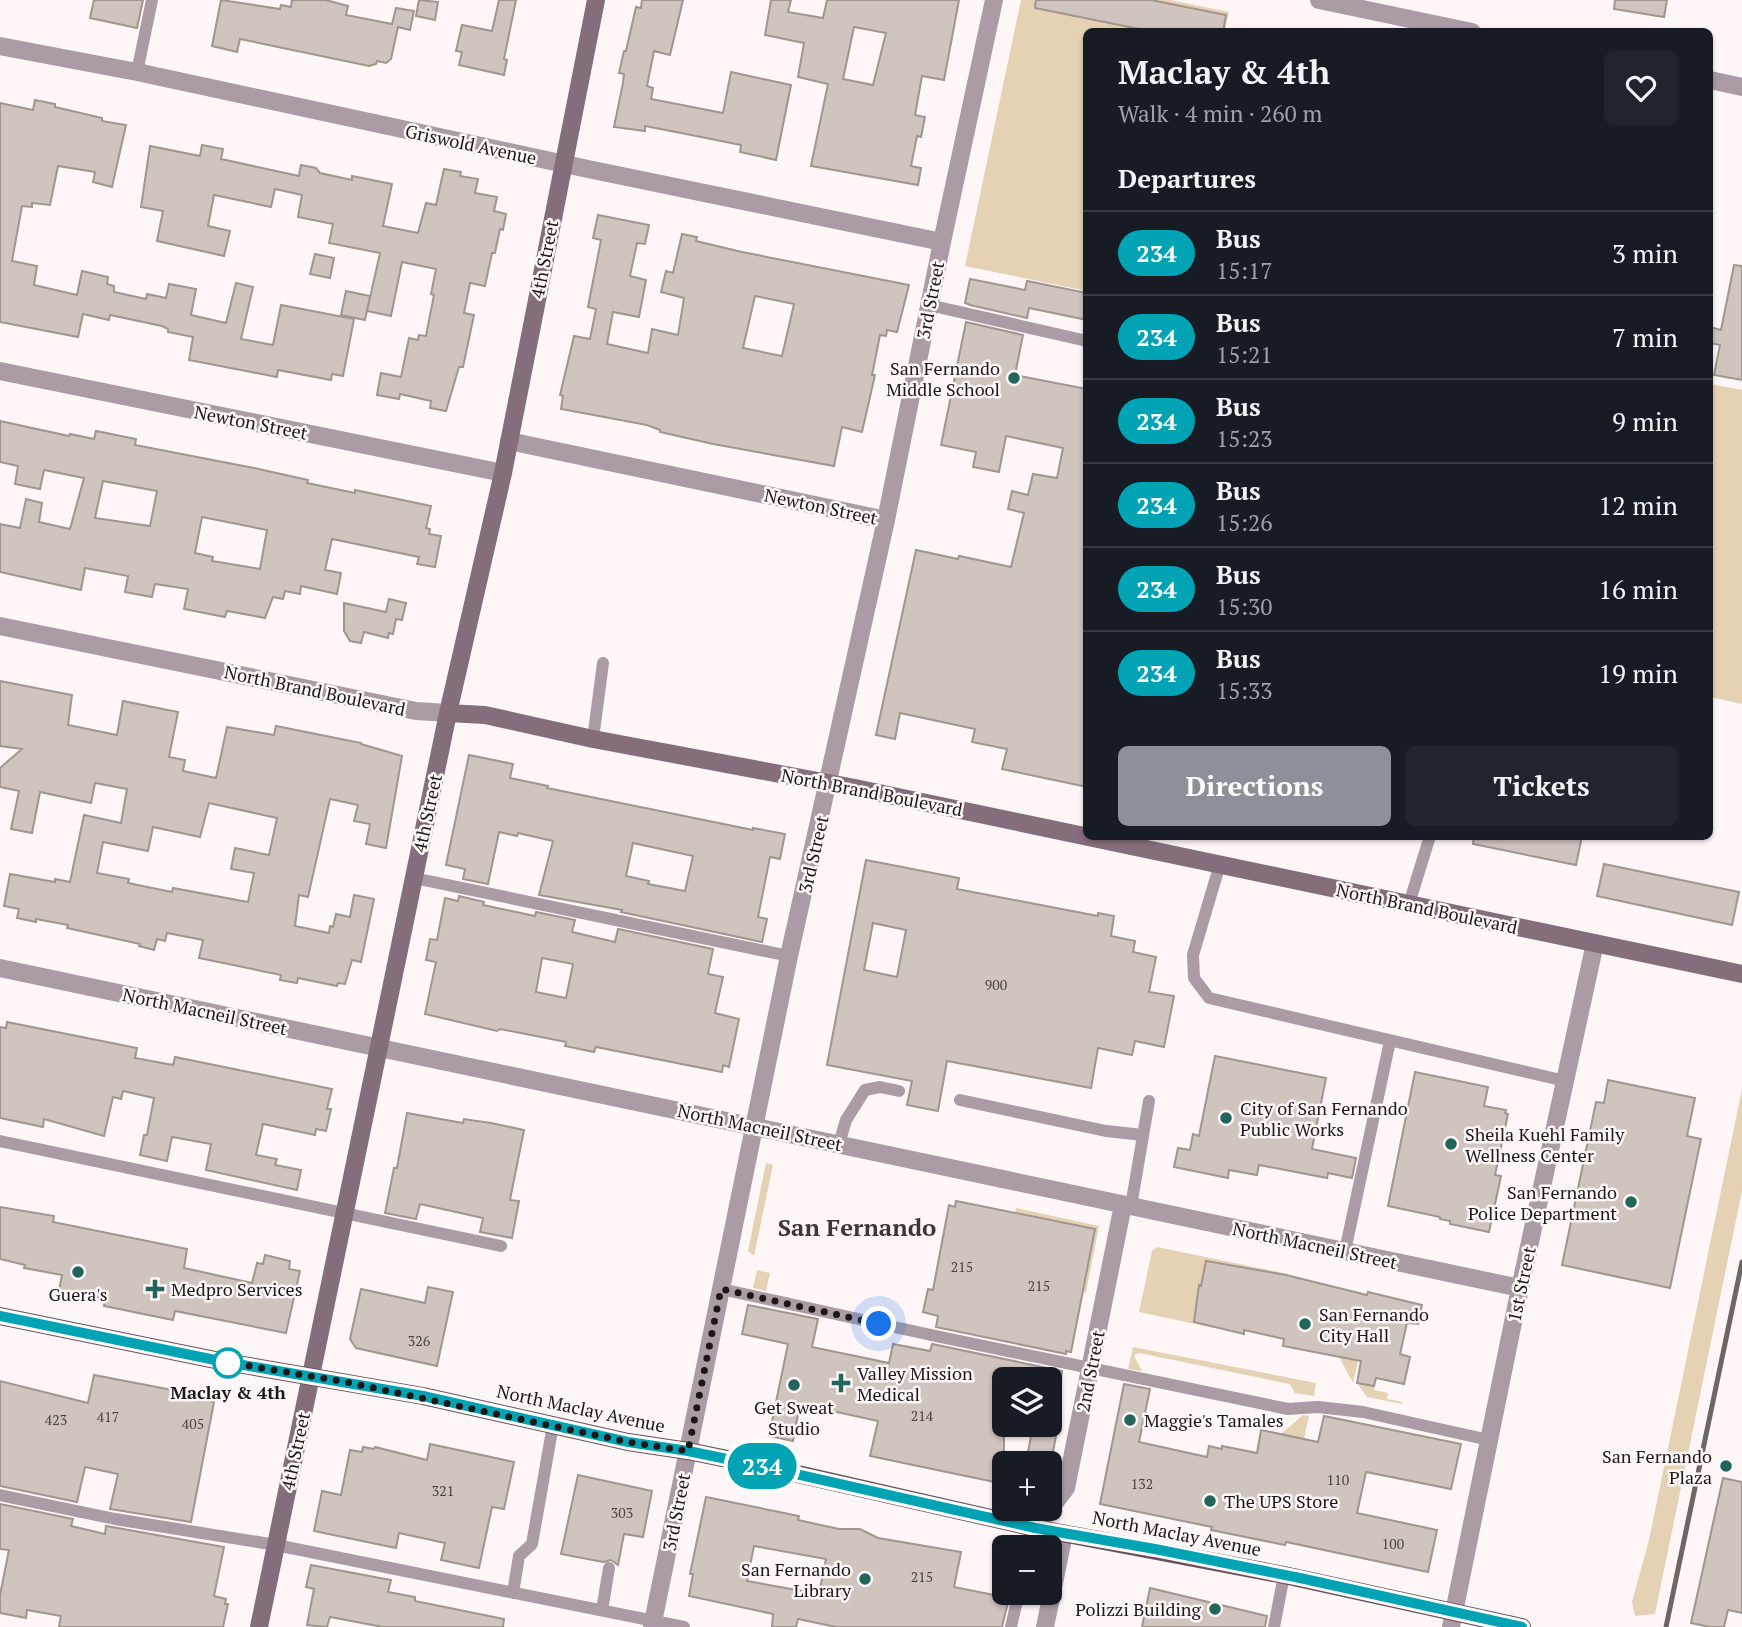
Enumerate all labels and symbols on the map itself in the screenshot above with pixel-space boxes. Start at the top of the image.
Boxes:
street label: Griswold Avenue [403,118,539,170]
street label: 4th Street [525,218,563,300]
street label: 3rd Street [911,259,949,341]
place label: San Fernando Middle School [886,356,1000,401]
marker: San Fernando Middle School [1006,370,1022,386]
street label: Newton Street [192,399,310,445]
street label: Newton Street [762,482,880,530]
street label: North Brand Boulevard [222,659,408,721]
street label: North Brand Boulevard [779,763,965,821]
street label: 4th Street [407,771,447,854]
street label: 3rd Street [792,813,834,895]
street label: North Brand Boulevard [1334,877,1520,939]
house number: 900 [985,975,1007,994]
street label: North Macneil Street [120,982,290,1040]
place label: City of San Fernando Public Works [1240,1096,1408,1141]
street label: North Macneil Street [675,1098,845,1156]
marker: City of San Fernando Public Works [1218,1110,1234,1126]
place label: Sheila Kuehl Family Wellness Center [1465,1122,1625,1167]
marker: Sheila Kuehl Family Wellness Center [1443,1136,1459,1152]
place label: San Fernando Police Department [1468,1180,1617,1225]
marker: San Fernando Police Department [1623,1194,1639,1210]
district label: San Fernando [778,1211,936,1243]
street label: North Macneil Street [1230,1216,1400,1274]
street label: 1st Street [1501,1244,1541,1324]
house number: 215 [951,1257,973,1276]
marker: Guera's [70,1264,86,1280]
house number: 215 [1028,1276,1050,1295]
place label: Medpro Services [171,1277,302,1301]
marker: Medpro Services [145,1279,165,1299]
place label: Guera's [48,1282,108,1306]
place label: San Fernando City Hall [1319,1302,1429,1347]
your location [861,1306,896,1341]
marker: San Fernando City Hall [1297,1316,1313,1332]
street label: 2nd Street [1070,1328,1110,1414]
house number: 326 [408,1331,431,1350]
marker: Maclay & 4th [213,1348,243,1378]
place label: Valley Mission Medical [857,1361,973,1406]
marker: Valley Mission Medical [831,1373,851,1393]
marker: Get Sweat Studio [786,1377,802,1393]
street label: North Maclay Avenue [495,1378,667,1438]
place label: Maclay & 4th [170,1380,286,1404]
place label: Get Sweat Studio [754,1395,834,1440]
house number: 214 [911,1406,934,1425]
house number: 417 [97,1407,119,1426]
place label: Maggie's Tamales [1144,1408,1284,1432]
street label: 4th Street [275,1409,315,1492]
house number: 423 [45,1410,67,1429]
marker: Maggie's Tamales [1122,1412,1138,1428]
house number: 405 [182,1414,204,1433]
line badge: 234 [722,1443,802,1489]
place label: San Fernando Plaza [1602,1444,1712,1489]
marker: San Fernando Plaza [1718,1458,1734,1474]
house number: 110 [1327,1470,1349,1489]
street label: 3rd Street [657,1471,695,1553]
house number: 132 [1131,1474,1153,1493]
house number: 321 [432,1481,454,1500]
place label: The UPS Store [1224,1489,1338,1513]
marker: The UPS Store [1202,1493,1218,1509]
house number: 303 [611,1503,633,1522]
street label: North Maclay Avenue [1091,1505,1263,1561]
house number: 100 [1382,1534,1404,1553]
place label: San Fernando Library [741,1557,852,1602]
house number: 215 [911,1567,933,1586]
marker: San Fernando Library [857,1571,873,1587]
place label: Polizzi Building [1075,1597,1202,1621]
marker: Polizzi Building [1207,1601,1223,1617]

